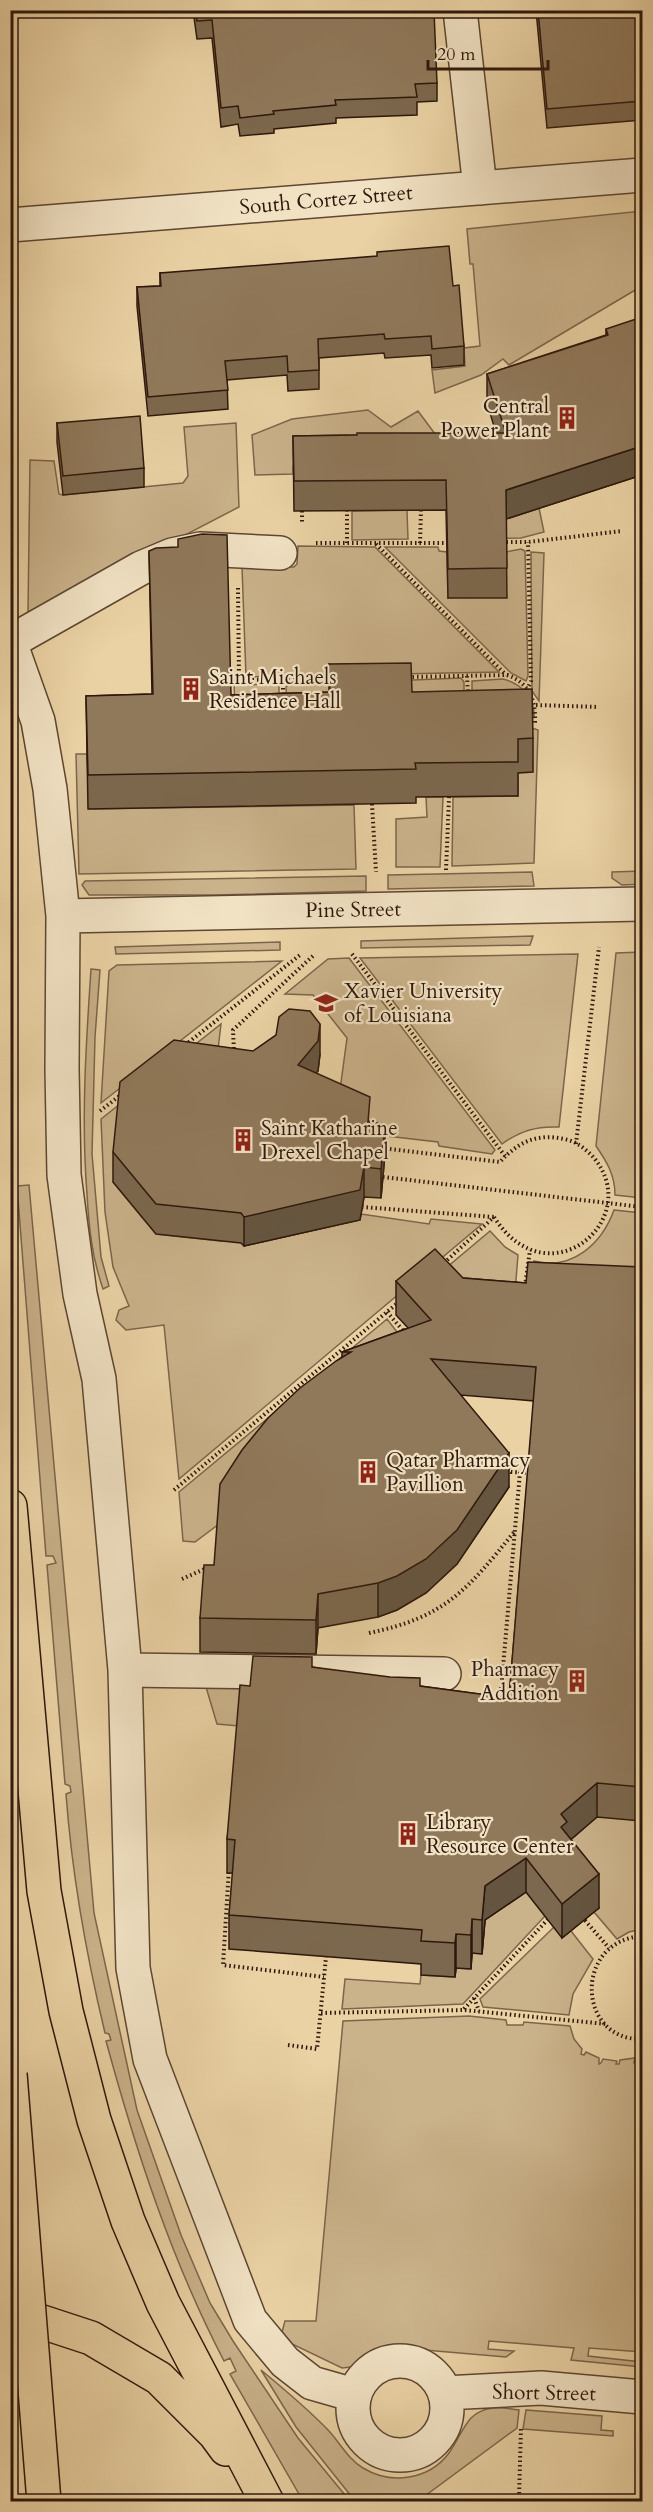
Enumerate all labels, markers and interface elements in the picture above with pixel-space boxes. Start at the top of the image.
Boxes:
scale bar [428,33,548,71]
text: 20 m [437,42,476,67]
street label: South Cortez Street [238,178,414,222]
place label: Central Power Plant [440,392,549,445]
building icon: Central Power Plant [554,405,580,431]
place label: Saint Michaels Residence Hall [209,663,341,716]
building icon: Saint Michaels Residence Hall [178,676,204,702]
street label: Pine Street [305,895,402,925]
place label: Xavier University of Louisiana [344,977,502,1030]
school or university icon: Xavier University of Louisiana [313,990,339,1016]
place label: Saint Katharine Drexel Chapel [261,1114,398,1167]
building icon: Saint Katharine Drexel Chapel [230,1127,256,1153]
place label: Qatar Pharmacy Pavillion [386,1446,530,1499]
building icon: Qatar Pharmacy Pavillion [355,1459,381,1485]
place label: Pharmacy Addition [471,1655,559,1708]
building icon: Pharmacy Addition [564,1668,590,1694]
place label: Library Resource Center [426,1808,574,1861]
building icon: Library Resource Center [395,1821,421,1847]
street label: Short Street [492,2378,597,2408]

